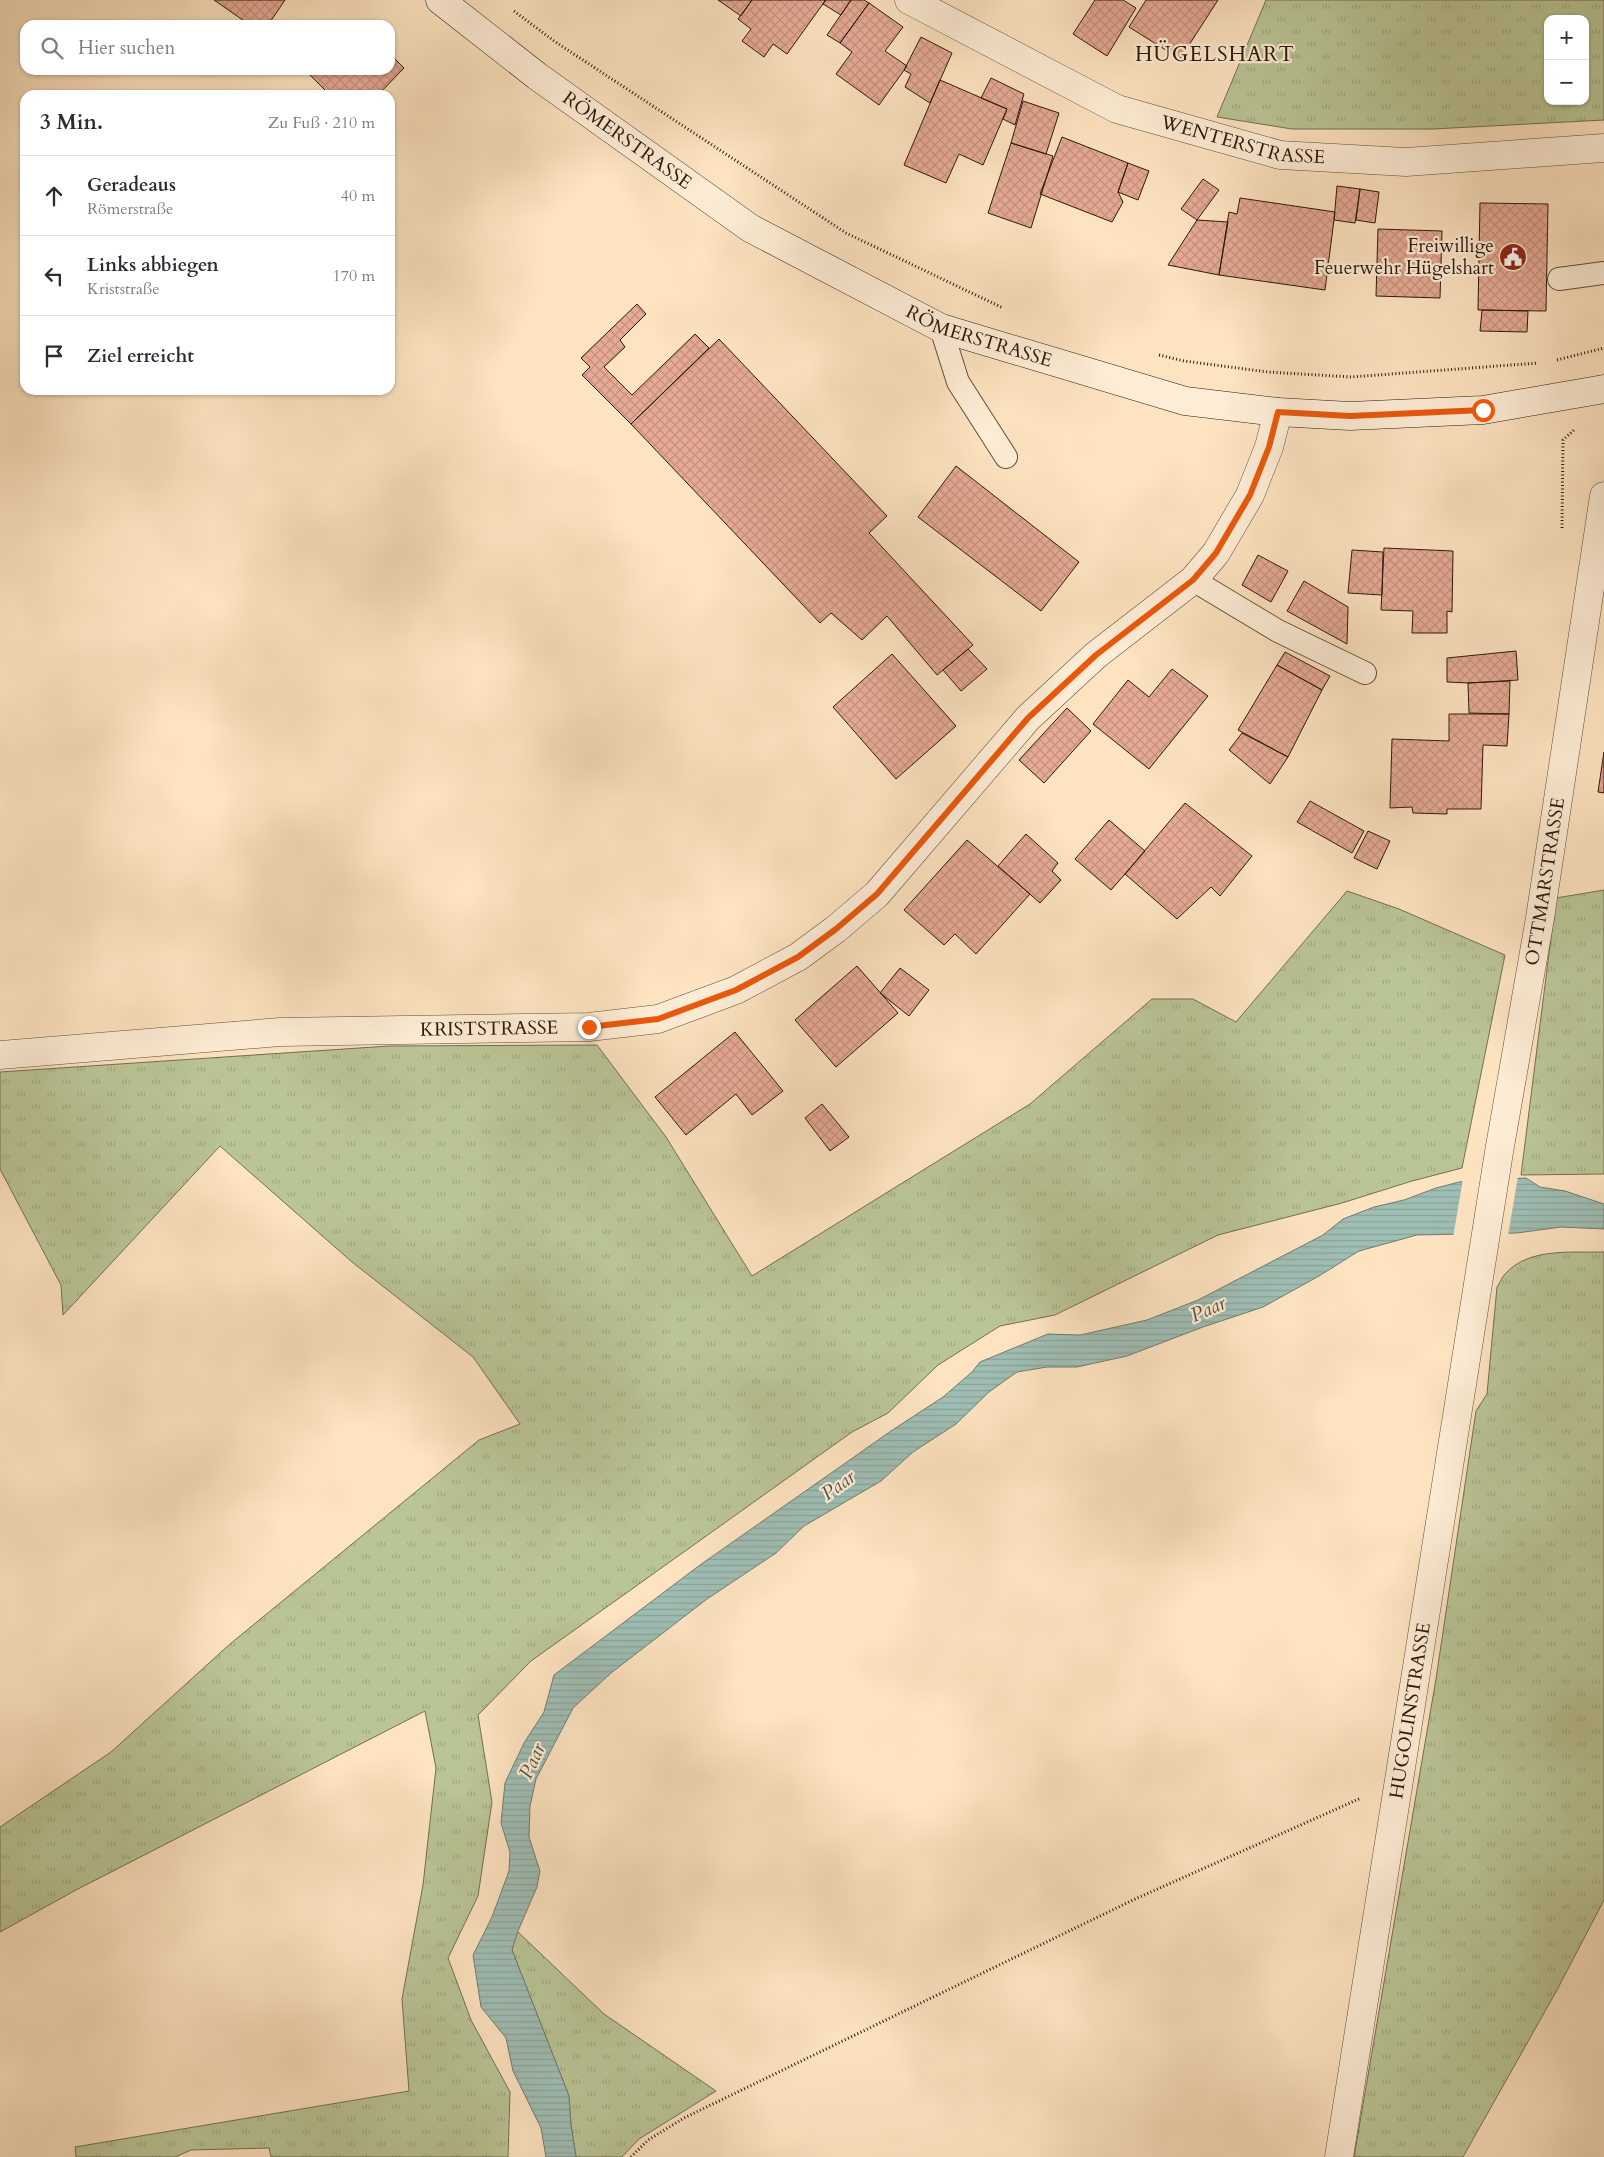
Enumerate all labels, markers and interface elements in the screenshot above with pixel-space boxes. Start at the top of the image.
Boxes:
map controls [1544,15,1589,105]
button: + [1544,15,1589,60]
search box [20,20,395,75]
icon: search [38,34,66,62]
text: Hier suchen [78,35,175,61]
district label: HÜGELSHART [1135,40,1295,69]
button: − [1544,60,1589,105]
street label: RÖMERSTRASSE [557,85,697,195]
text: 3 Min. [40,108,103,137]
street label: WENTERSTRASSE [1157,109,1326,170]
text: Zu Fuß · 210 m [268,112,375,134]
text: Geradeaus [87,172,176,198]
icon: ahead [40,182,68,210]
text: 40 m [341,185,375,207]
text: Römerstraße [87,198,173,220]
place label: Freiwillige Feuerwehr Hügelshart [1314,233,1494,281]
public building icon: Freiwillige Feuerwehr Hügelshart [1498,242,1528,272]
text: Links abbiegen [87,252,219,278]
icon: left [40,262,68,290]
text: 170 m [333,265,375,287]
text: Kriststraße [87,278,160,300]
street label: RÖMERSTRASSE [901,299,1055,373]
icon: arrive [40,342,68,370]
text: Ziel erreicht [87,343,194,369]
route start [1472,399,1495,422]
street label: OTTMARSTRASSE [1519,796,1571,968]
street label: KRISTSTRASSE [420,1015,558,1043]
route end [578,1016,601,1039]
water label: Paar [1186,1289,1231,1329]
water label: Paar [815,1463,862,1507]
street label: HUGOLINSTRASSE [1383,1621,1437,1801]
water label: Paar [512,1738,552,1783]

